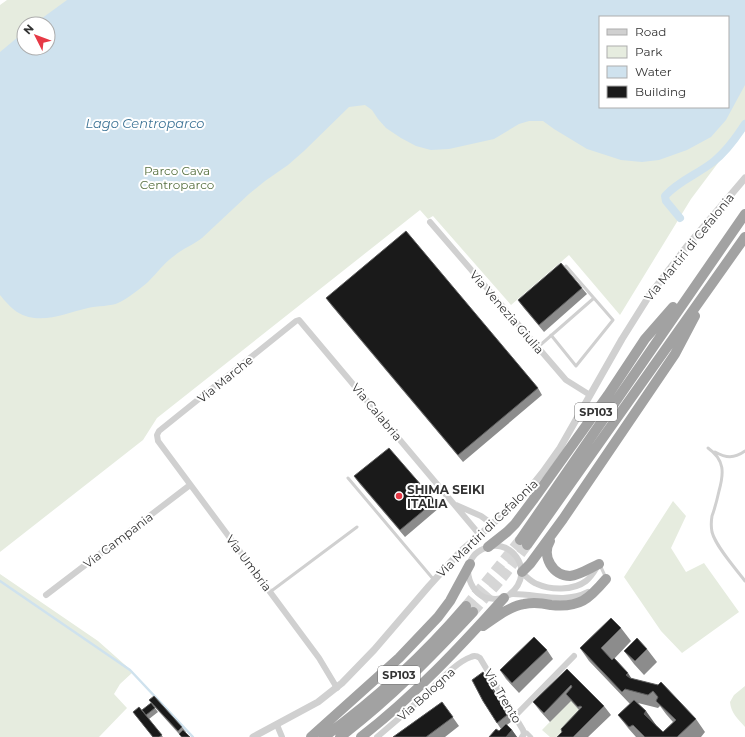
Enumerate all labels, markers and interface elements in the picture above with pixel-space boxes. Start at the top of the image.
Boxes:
north arrow [16,16,56,56]
legend [599,16,729,108]
text: N [20,21,37,37]
text: Road [635,24,666,39]
text: Park [635,44,663,59]
text: Water [635,64,672,79]
text: Building [635,84,686,99]
water label: Lago Centroparco [85,115,205,131]
park label: Parco Cava Centroparco [140,163,214,192]
street label: Via Martiri di Cefalonia [641,190,737,304]
street label: Via Venezia Giulia [467,267,547,357]
street label: Via Marche [194,352,256,406]
street label: Via Calabria [349,380,405,444]
road number: SP103 [575,403,617,421]
street label: Via Martiri di Cefalonia [433,476,541,580]
place label: SHIMA SEIKI ITALIA [407,482,485,511]
marker: SHIMA SEIKI ITALIA [394,491,404,501]
street label: Via Campania [80,509,156,571]
street label: Via Umbria [223,532,275,594]
street label: Via Bologna [394,664,458,724]
road number: SP103 [378,666,420,684]
street label: Via Trento [481,666,525,726]

